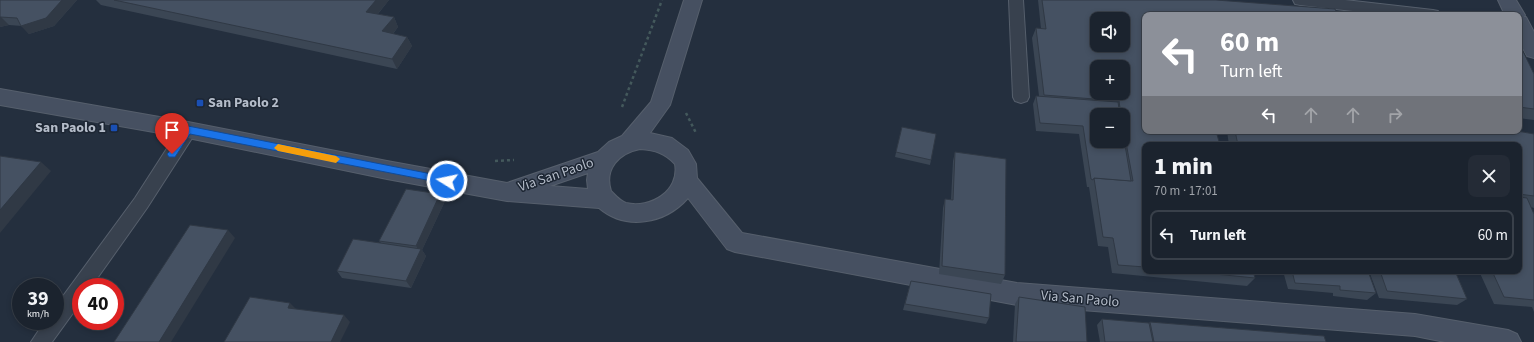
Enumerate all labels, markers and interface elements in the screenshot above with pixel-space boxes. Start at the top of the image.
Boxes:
map controls [1090,12,1130,148]
button: sound [1090,12,1130,52]
text: 60 m [1220,22,1279,62]
icon: left [1154,28,1206,80]
text: Turn left [1220,59,1282,84]
button: + [1090,60,1130,100]
place label: San Paolo 2 [208,93,279,113]
marker: San Paolo 2 [195,98,205,108]
icon: left [1258,104,1280,126]
icon: ahead [1300,104,1322,126]
icon: ahead [1342,104,1364,126]
icon: right [1384,104,1406,126]
button: − [1090,108,1130,148]
pin [155,113,189,154]
place label: San Paolo 1 [35,118,106,138]
icon: arrive [161,119,183,141]
marker: San Paolo 1 [109,123,119,133]
text: 1 min [1154,149,1213,184]
street label: Via San Paolo [516,153,596,197]
button: close [1468,155,1510,197]
position arrow [426,160,468,202]
text: 70 m · 17:01 [1154,182,1218,200]
icon: left [1156,224,1178,246]
text: Turn left [1190,225,1246,246]
text: 60 m [1478,225,1508,246]
speed limit sign: 40 [72,278,124,330]
text: 39 [27,285,49,313]
street label: Via San Paolo [1040,286,1120,312]
text: km/h [27,307,49,321]

